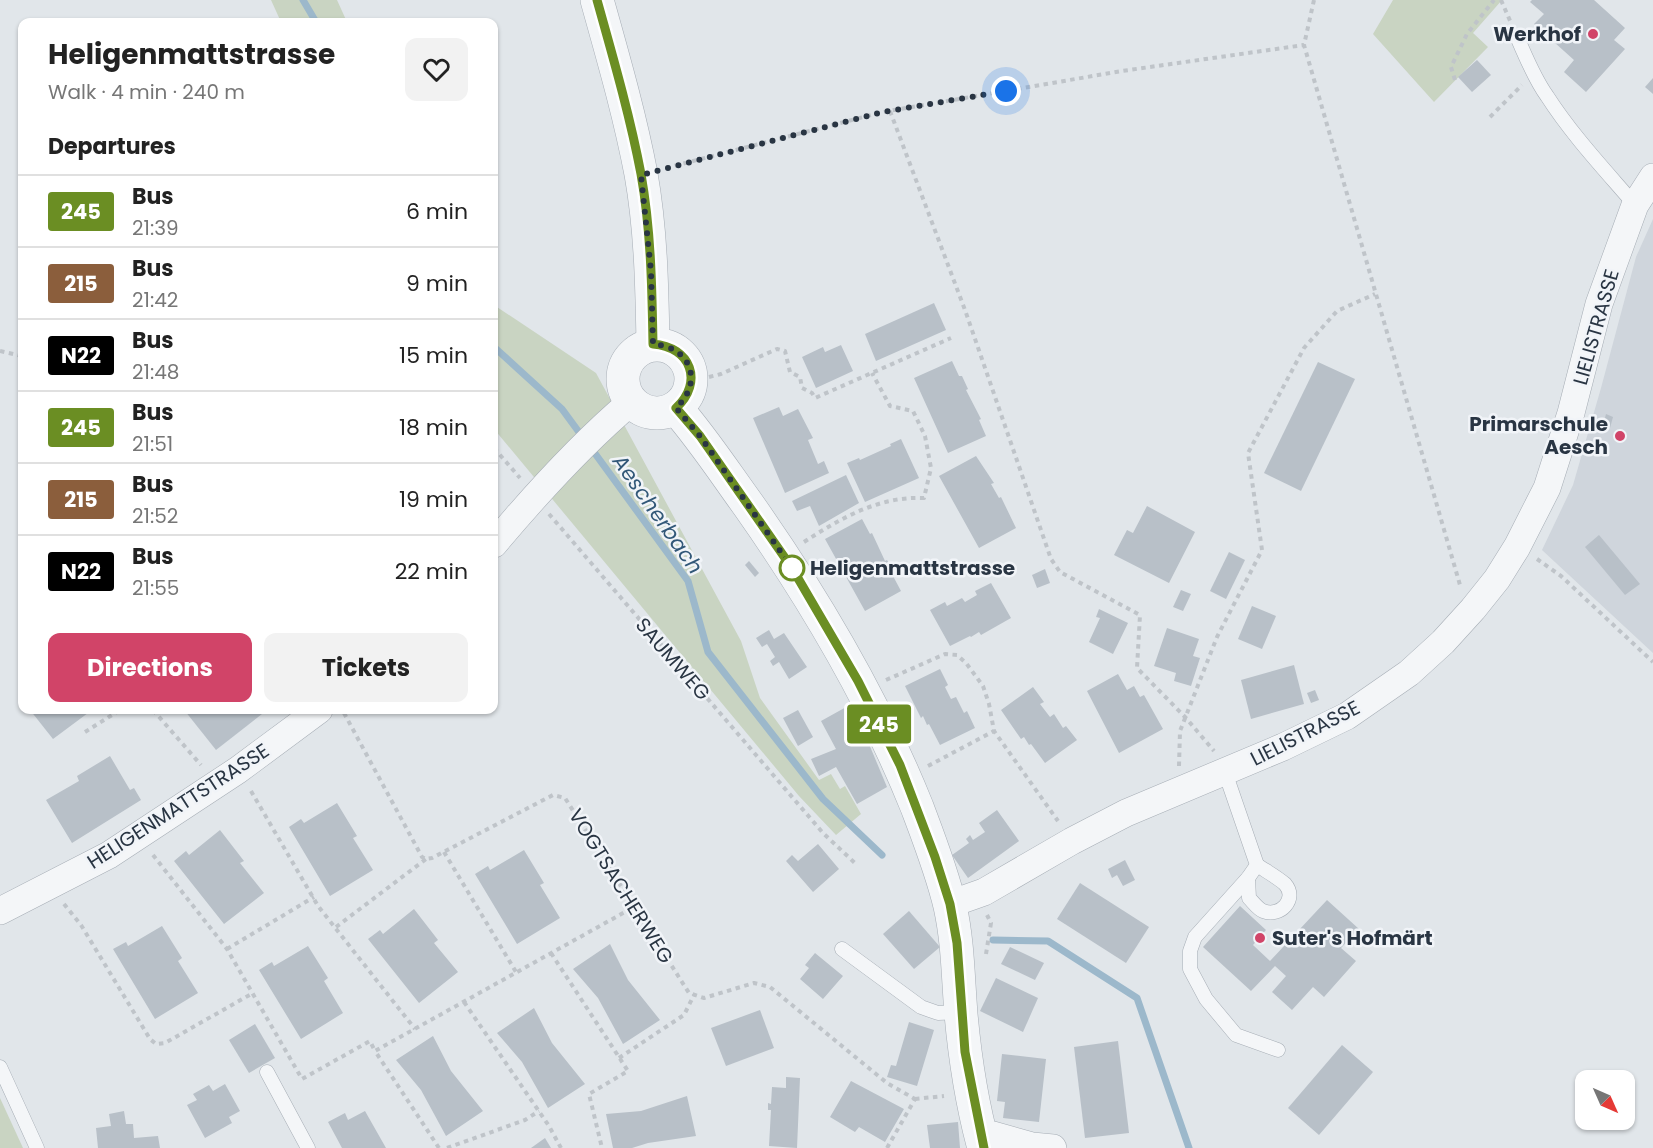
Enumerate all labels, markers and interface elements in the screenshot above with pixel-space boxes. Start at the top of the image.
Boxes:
place label: Werkhof [1493,20,1581,48]
marker: Werkhof [1586,27,1600,41]
text: Heligenmattstrasse [48,35,335,74]
button: heart [405,38,468,101]
your location [991,76,1021,106]
text: Walk · 4 min · 240 m [48,78,245,106]
text: Departures [48,131,176,162]
text: Bus [132,181,174,212]
text: 6 min [406,196,468,227]
text: 245 [61,197,101,226]
text: 21:39 [132,214,179,242]
text: Bus [132,253,174,284]
street label: LIELISTRASSE [1566,266,1626,388]
text: 9 min [406,268,468,299]
text: 215 [64,269,98,298]
text: 21:42 [132,286,178,314]
text: Bus [132,325,174,356]
text: 15 min [399,340,468,371]
text: N22 [61,341,101,370]
text: 21:48 [132,358,179,386]
text: Bus [132,397,174,428]
place label: Primarschule Aesch [1469,410,1608,461]
text: 18 min [399,412,468,443]
text: 245 [61,413,101,442]
marker: Primarschule Aesch [1613,429,1627,443]
text: 21:51 [132,430,173,458]
water label: Aescherbach [605,448,710,580]
text: Bus [132,469,174,500]
text: 19 min [399,484,468,515]
text: 215 [64,485,98,514]
text: 21:52 [132,502,178,530]
text: Bus [132,541,174,572]
place label: Heligenmattstrasse [810,554,1015,582]
marker: Heligenmattstrasse [779,555,805,581]
text: 22 min [395,556,468,587]
text: N22 [61,557,101,586]
text: 21:55 [132,574,179,602]
street label: SAUMWEG [629,612,717,706]
button: Directions [48,633,252,702]
button: Tickets [264,633,468,702]
street label: LIELISTRASSE [1245,693,1365,773]
line badge: 245 [844,704,914,744]
text: 245 [859,710,899,739]
street label: HELIGENMATTSTRASSE [82,737,274,875]
street label: VOGTSACHERWEG [562,803,680,969]
place label: Suter's Hofmärt [1272,924,1433,952]
marker: Suter's Hofmärt [1253,931,1267,945]
north arrow [1575,1070,1635,1130]
map controls [1575,1070,1635,1130]

